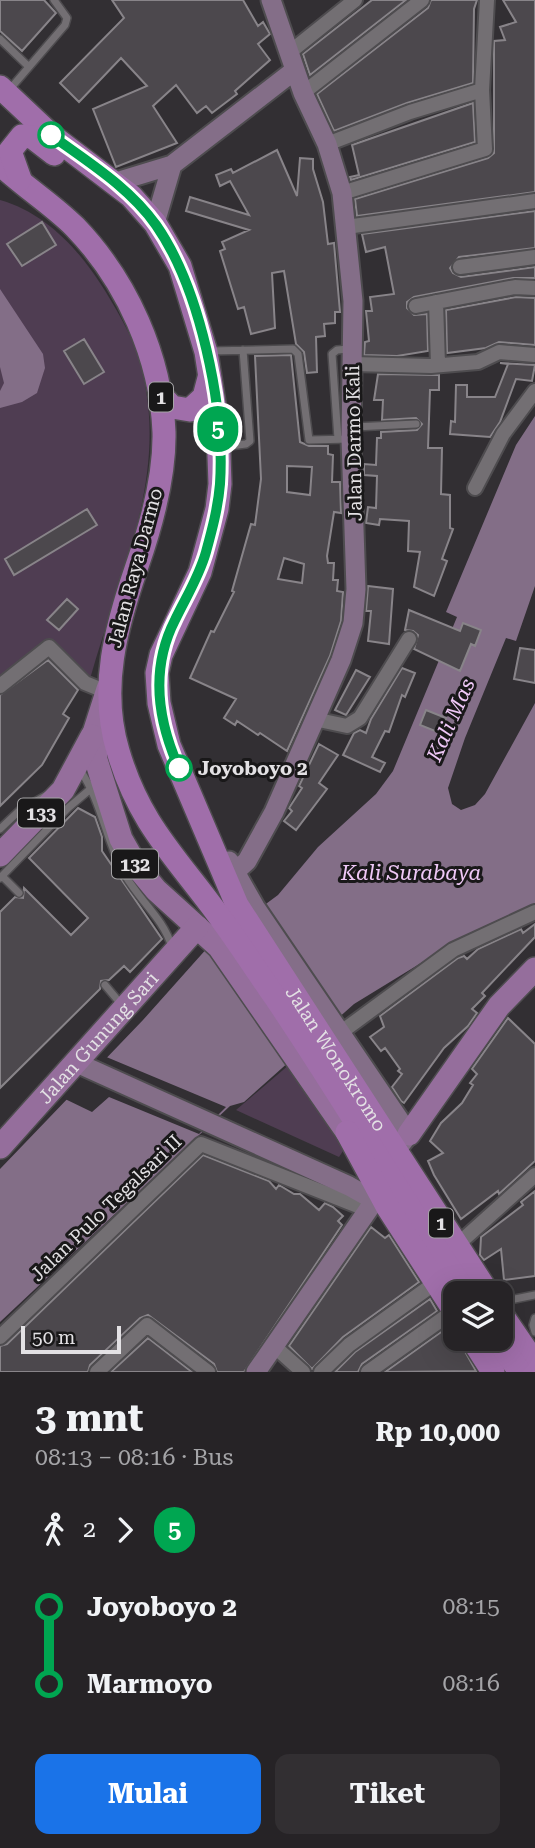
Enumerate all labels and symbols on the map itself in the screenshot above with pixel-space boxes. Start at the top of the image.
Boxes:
unlabelled marker [38,122,64,148]
street label: Jalan Darmo Kali [341,365,367,521]
road number: 1 [149,382,173,412]
line badge: 5 [195,406,241,452]
street label: Jalan Raya Darmo [103,486,167,650]
water label: Kali Mas [422,675,480,766]
marker: Joyoboyo 2 [166,755,192,781]
place label: Joyoboyo 2 [198,757,308,780]
road number: 133 [18,798,64,828]
road number: 132 [112,850,158,878]
water label: Kali Surabaya [340,861,481,885]
street label: Jalan Gunung Sari [33,967,163,1108]
street label: Jalan Wonokromo [281,982,392,1136]
street label: Jalan Pulo Tegalsari II [26,1130,186,1286]
road number: 1 [429,1208,453,1238]
scale bar [21,1323,121,1355]

